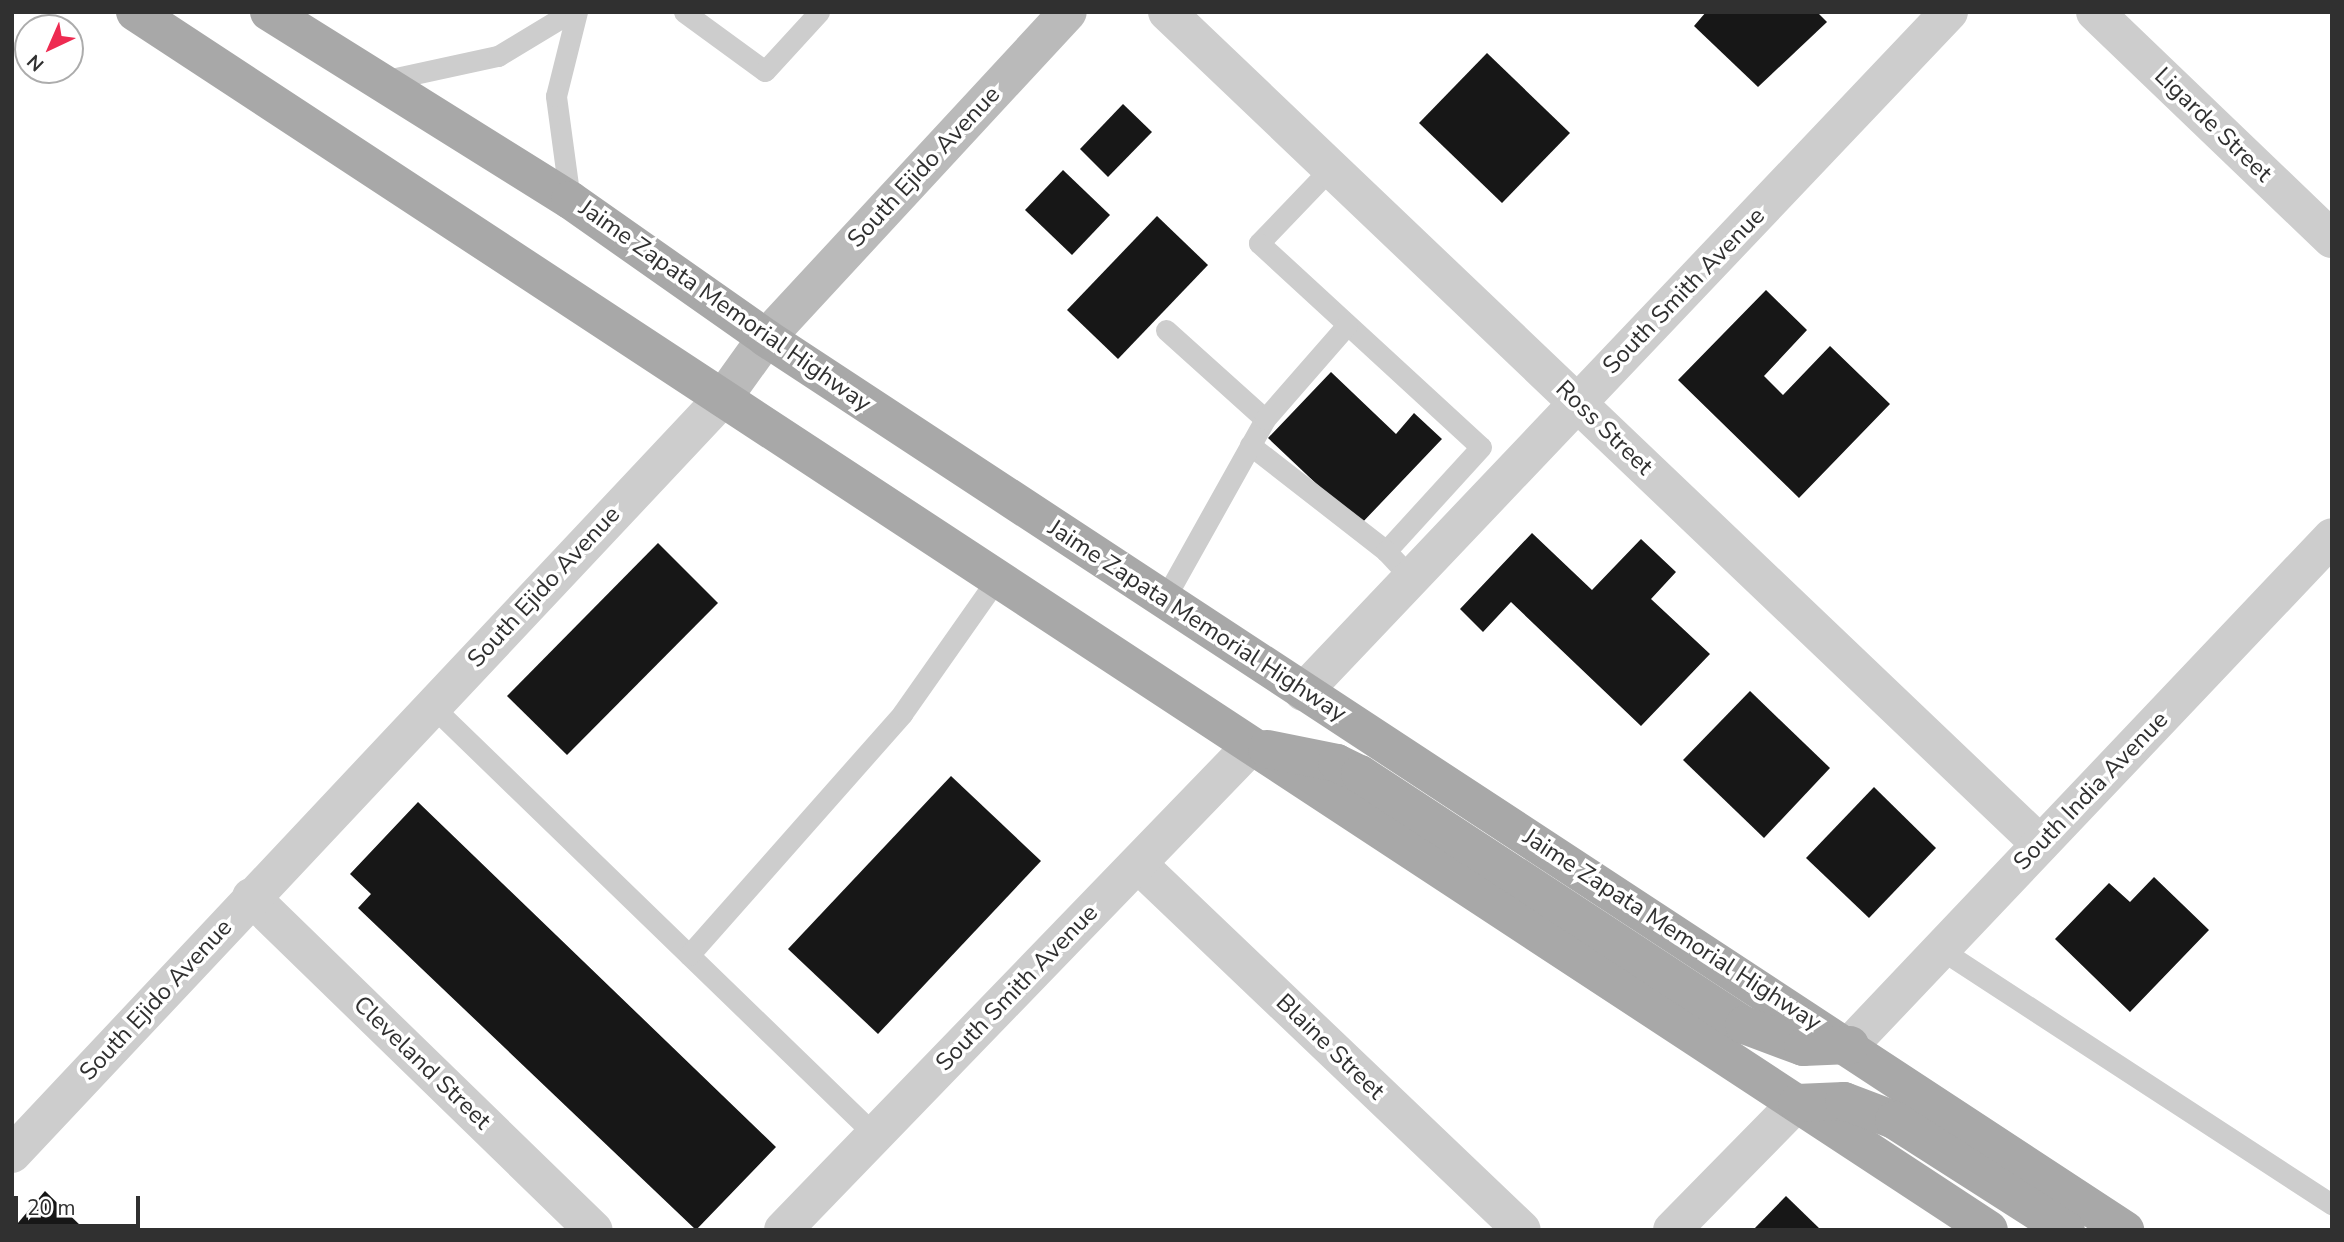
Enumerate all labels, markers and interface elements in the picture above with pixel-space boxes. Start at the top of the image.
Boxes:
north arrow [14,14,84,84]
text: N [22,48,50,77]
street label: Ligarde Street [2148,62,2278,188]
street label: South Ejido Avenue [842,80,1006,254]
street label: Jaime Zapata Memorial Highway [573,194,877,418]
street label: South Smith Avenue [1597,202,1771,380]
street label: Ross Street [1549,375,1659,481]
street label: South Ejido Avenue [462,500,626,674]
street label: Jaime Zapata Memorial Highway [1042,514,1352,728]
street label: South India Avenue [2008,706,2174,876]
street label: Jaime Zapata Memorial Highway [1517,823,1827,1037]
street label: South Smith Avenue [930,899,1104,1077]
street label: South Ejido Avenue [74,913,238,1087]
street label: Blaine Street [1270,988,1390,1106]
street label: Cleveland Street [347,990,497,1136]
scale bar [18,1182,144,1226]
text: 20 m [27,1194,76,1222]

